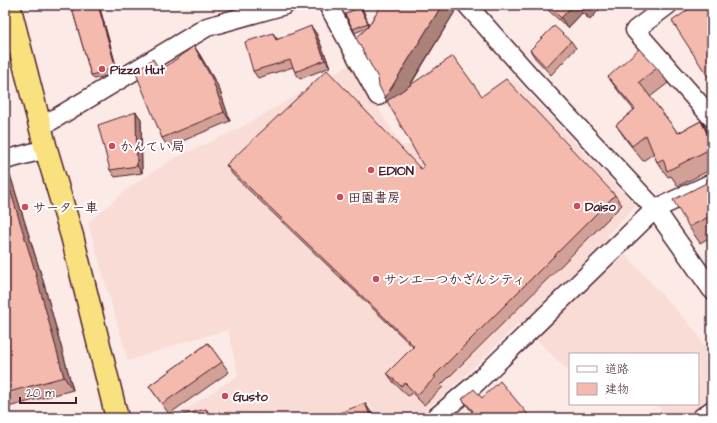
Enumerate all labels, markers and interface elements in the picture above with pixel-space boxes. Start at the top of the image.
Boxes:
place label: Pizza Hut [110,61,165,79]
marker: Pizza Hut [97,64,107,74]
place label: かんてい局 [120,138,185,156]
marker: かんてい局 [107,141,117,151]
place label: EDION [379,162,414,180]
marker: EDION [366,165,376,175]
place label: 田園書房 [348,189,400,207]
marker: 田園書房 [335,192,345,202]
place label: Daiso [585,198,617,216]
place label: サーター車 [33,199,98,217]
marker: Daiso [572,201,582,211]
marker: サーター車 [20,202,30,212]
place label: サンエーつかざんシティ [384,271,526,289]
marker: サンエーつかざんシティ [371,274,381,284]
legend [569,353,699,405]
text: 道路 [605,361,629,378]
scale bar [20,379,76,405]
text: 建物 [605,381,629,398]
text: 20 m [26,385,55,402]
place label: Gusto [233,388,268,406]
marker: Gusto [220,391,230,401]

